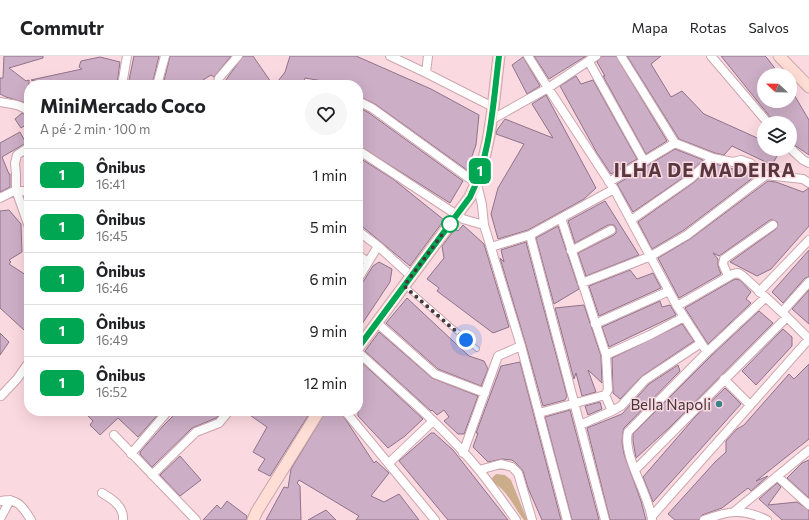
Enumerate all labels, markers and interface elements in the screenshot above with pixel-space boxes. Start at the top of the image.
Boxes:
text: Commutr [20,16,104,39]
text: Mapa [632,19,668,36]
text: Rotas [690,19,726,36]
text: Salvos [748,19,789,36]
north arrow [757,68,797,108]
map controls [757,68,797,156]
button: heart [305,93,347,135]
text: MiniMercado Coco [40,94,206,117]
button: layers [757,116,797,156]
text: A pé · 2 min · 100 m [40,121,150,137]
text: Ônibus [96,158,146,176]
line badge: 1 [467,158,493,184]
district label: ILHA DE MADEIRA [614,158,796,181]
text: 1 [477,162,483,179]
text: 1 [59,166,65,183]
text: 1 min [312,166,347,184]
text: 16:41 [96,176,125,192]
text: Ônibus [96,210,146,228]
unlabelled marker [441,215,459,233]
text: 1 [59,218,65,235]
text: 5 min [310,218,347,236]
text: 16:45 [96,228,128,244]
text: Ônibus [96,262,146,280]
text: 1 [59,270,65,287]
text: 6 min [309,270,347,288]
text: 16:46 [96,280,128,296]
text: Ônibus [96,314,146,332]
text: 1 [59,322,65,339]
text: 9 min [309,322,347,340]
your location [456,330,476,350]
text: 16:49 [96,332,128,348]
text: Ônibus [96,366,146,384]
text: 1 [59,374,65,391]
text: 12 min [304,374,347,392]
text: 16:52 [96,384,127,400]
place label: Bella Napoli [630,395,711,413]
marker: Bella Napoli [714,399,724,409]

